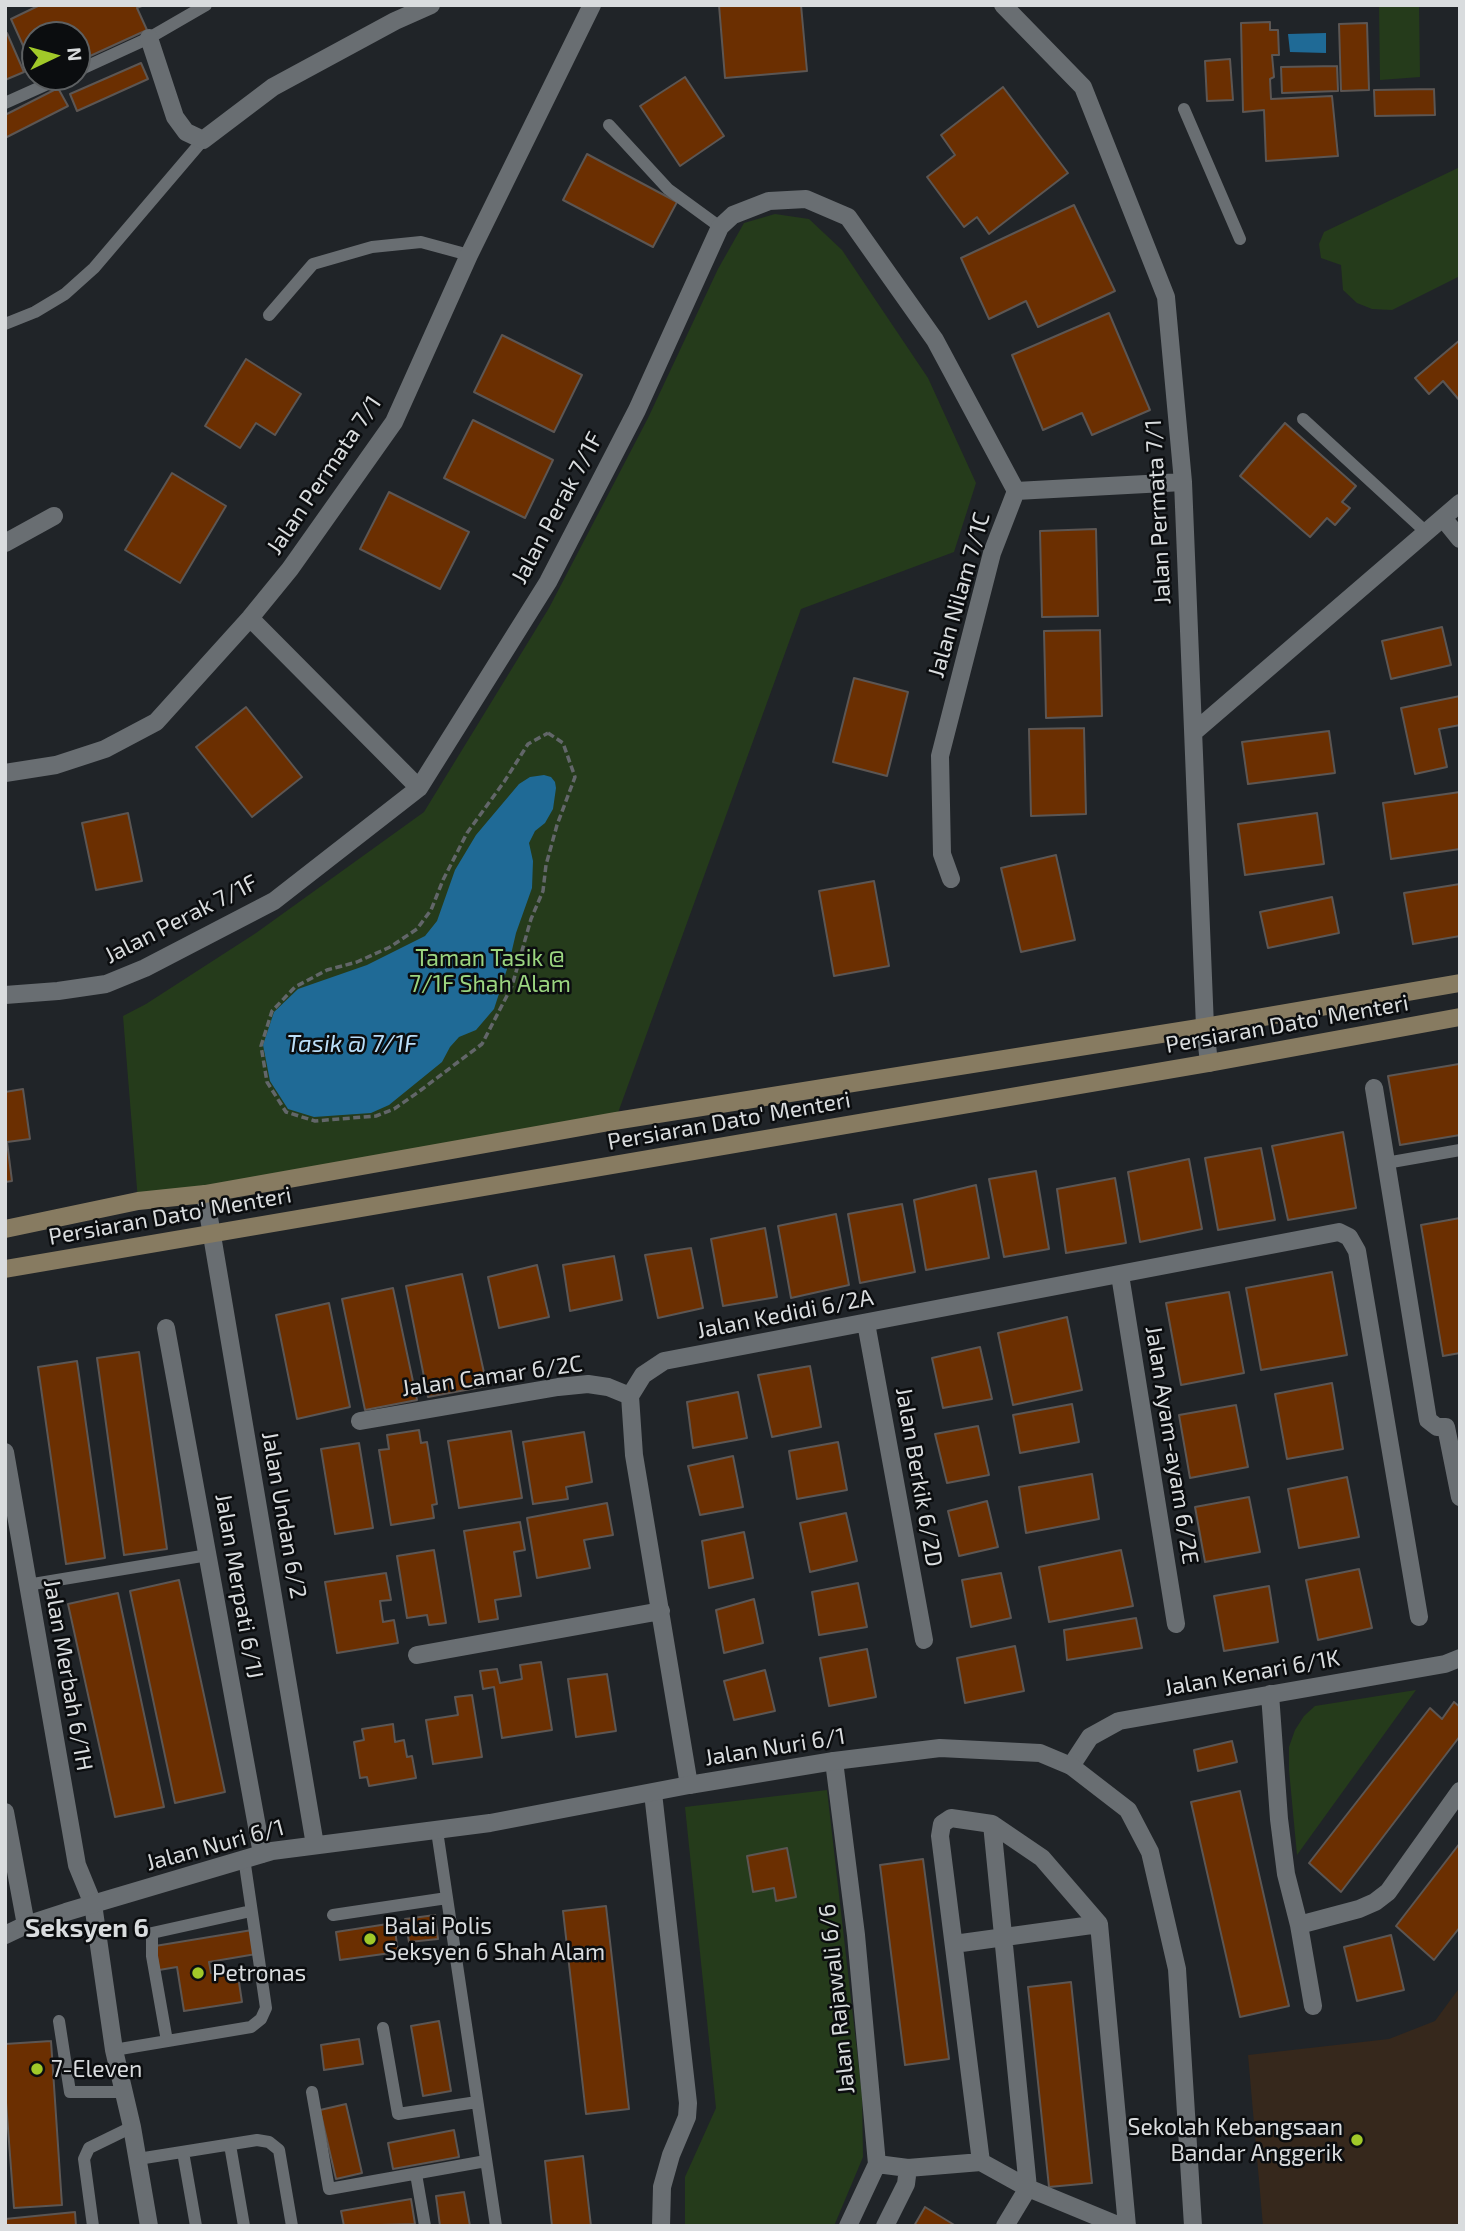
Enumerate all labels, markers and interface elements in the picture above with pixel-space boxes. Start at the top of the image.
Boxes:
north arrow [21,21,91,91]
text: N [63,46,87,62]
street label: Jalan Permata 7/1 [261,390,387,560]
street label: Jalan Permata 7/1 [1139,419,1177,605]
street label: Jalan Perak 7/1F [505,427,609,589]
street label: Jalan Nilam 7/1C [922,509,996,681]
street label: Jalan Perak 7/1F [100,869,262,969]
park label: Taman Tasik @ 7/1F Shah Alam [409,944,571,998]
street label: Persiaran Dato' Menteri [1163,989,1411,1059]
water label: Tasik @ 7/1F [287,1030,417,1058]
street label: Persiaran Dato' Menteri [605,1086,853,1156]
street label: Persiaran Dato' Menteri [46,1181,294,1251]
street label: Jalan Kedidi 6/2A [694,1283,876,1345]
street label: Jalan Ayam-ayam 6/2E [1140,1324,1204,1566]
street label: Jalan Camar 6/2C [400,1350,584,1402]
street label: Jalan Berkik 6/2D [890,1385,948,1569]
street label: Jalan Undan 6/2 [256,1429,312,1601]
street label: Jalan Merpati 6/1J [209,1491,269,1681]
street label: Jalan Merbah 6/1H [38,1577,98,1773]
street label: Jalan Kenari 6/1K [1162,1644,1342,1702]
street label: Jalan Nuri 6/1 [703,1722,847,1772]
street label: Jalan Nuri 6/1 [143,1813,287,1877]
street label: Jalan Rajawali 6/6 [813,1903,861,2095]
district label: Seksyen 6 [25,1912,149,1944]
place label: Balai Polis Seksyen 6 Shah Alam [384,1912,605,1966]
marker: Balai Polis Seksyen 6 Shah Alam [362,1931,378,1947]
place label: Petronas [212,1959,306,1987]
marker: Petronas [190,1965,206,1981]
place label: 7-Eleven [51,2055,142,2083]
marker: 7-Eleven [29,2061,45,2077]
place label: Sekolah Kebangsaan Bandar Anggerik [1127,2113,1343,2167]
marker: Sekolah Kebangsaan Bandar Anggerik [1349,2132,1365,2148]

